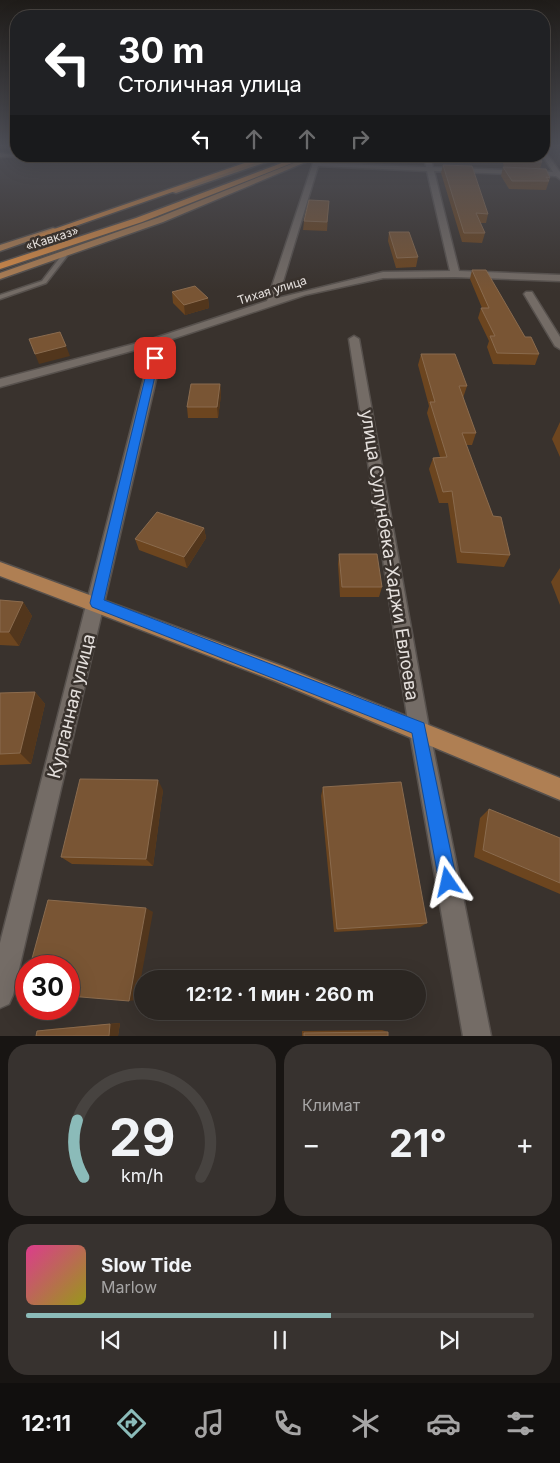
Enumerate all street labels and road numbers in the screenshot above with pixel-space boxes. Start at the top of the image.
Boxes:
street label: «Кавказ» [24,222,80,254]
street label: Тихая улица [236,272,308,308]
street label: улица Сулунбека-Хаджи Евлоева [357,408,423,702]
street label: Курганная улица [43,632,99,780]

